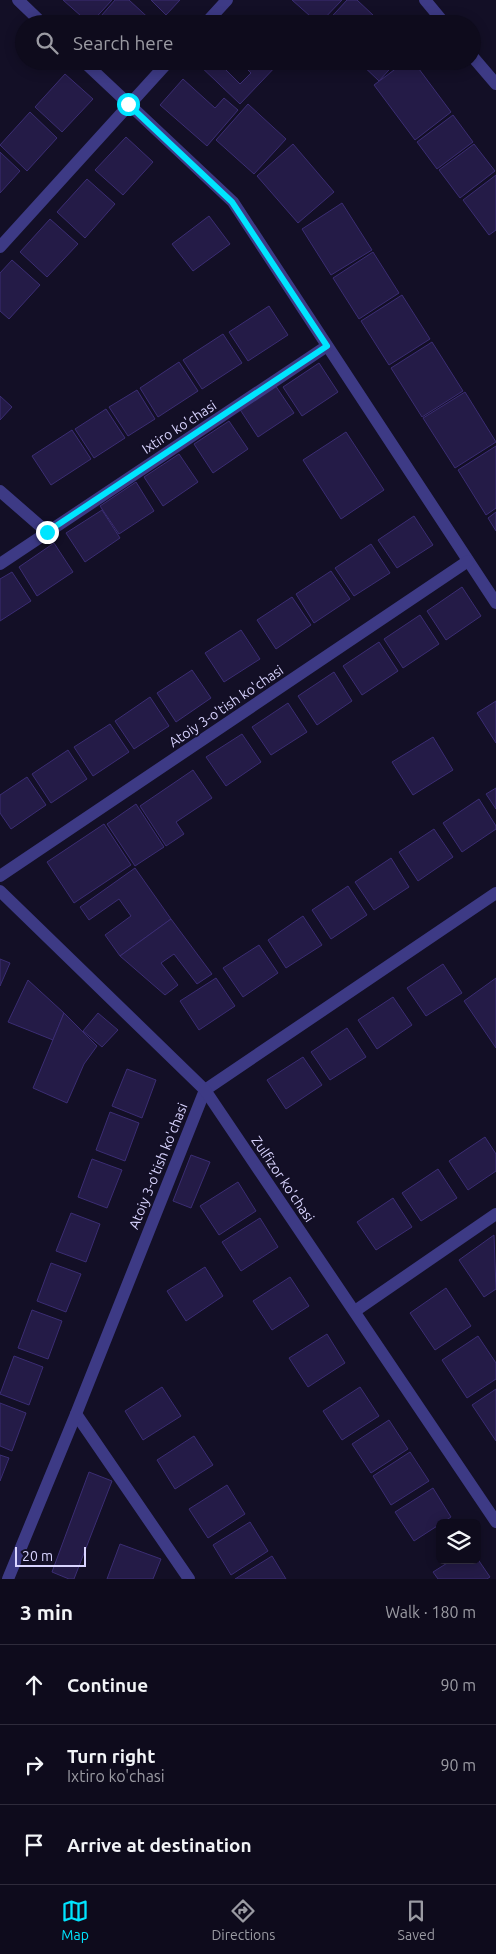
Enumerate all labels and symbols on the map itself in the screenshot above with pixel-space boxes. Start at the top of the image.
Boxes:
route start [117,93,140,116]
street label: Ixtiro ko'chasi [139,397,219,457]
route end [36,521,59,544]
street label: Atoiy 3-o'tish ko'chasi [166,662,286,750]
street label: Atoiy 3-o'tish ko'chasi [125,1101,191,1231]
street label: Zulfizor ko'chasi [248,1133,318,1225]
scale bar [15,1544,86,1567]

